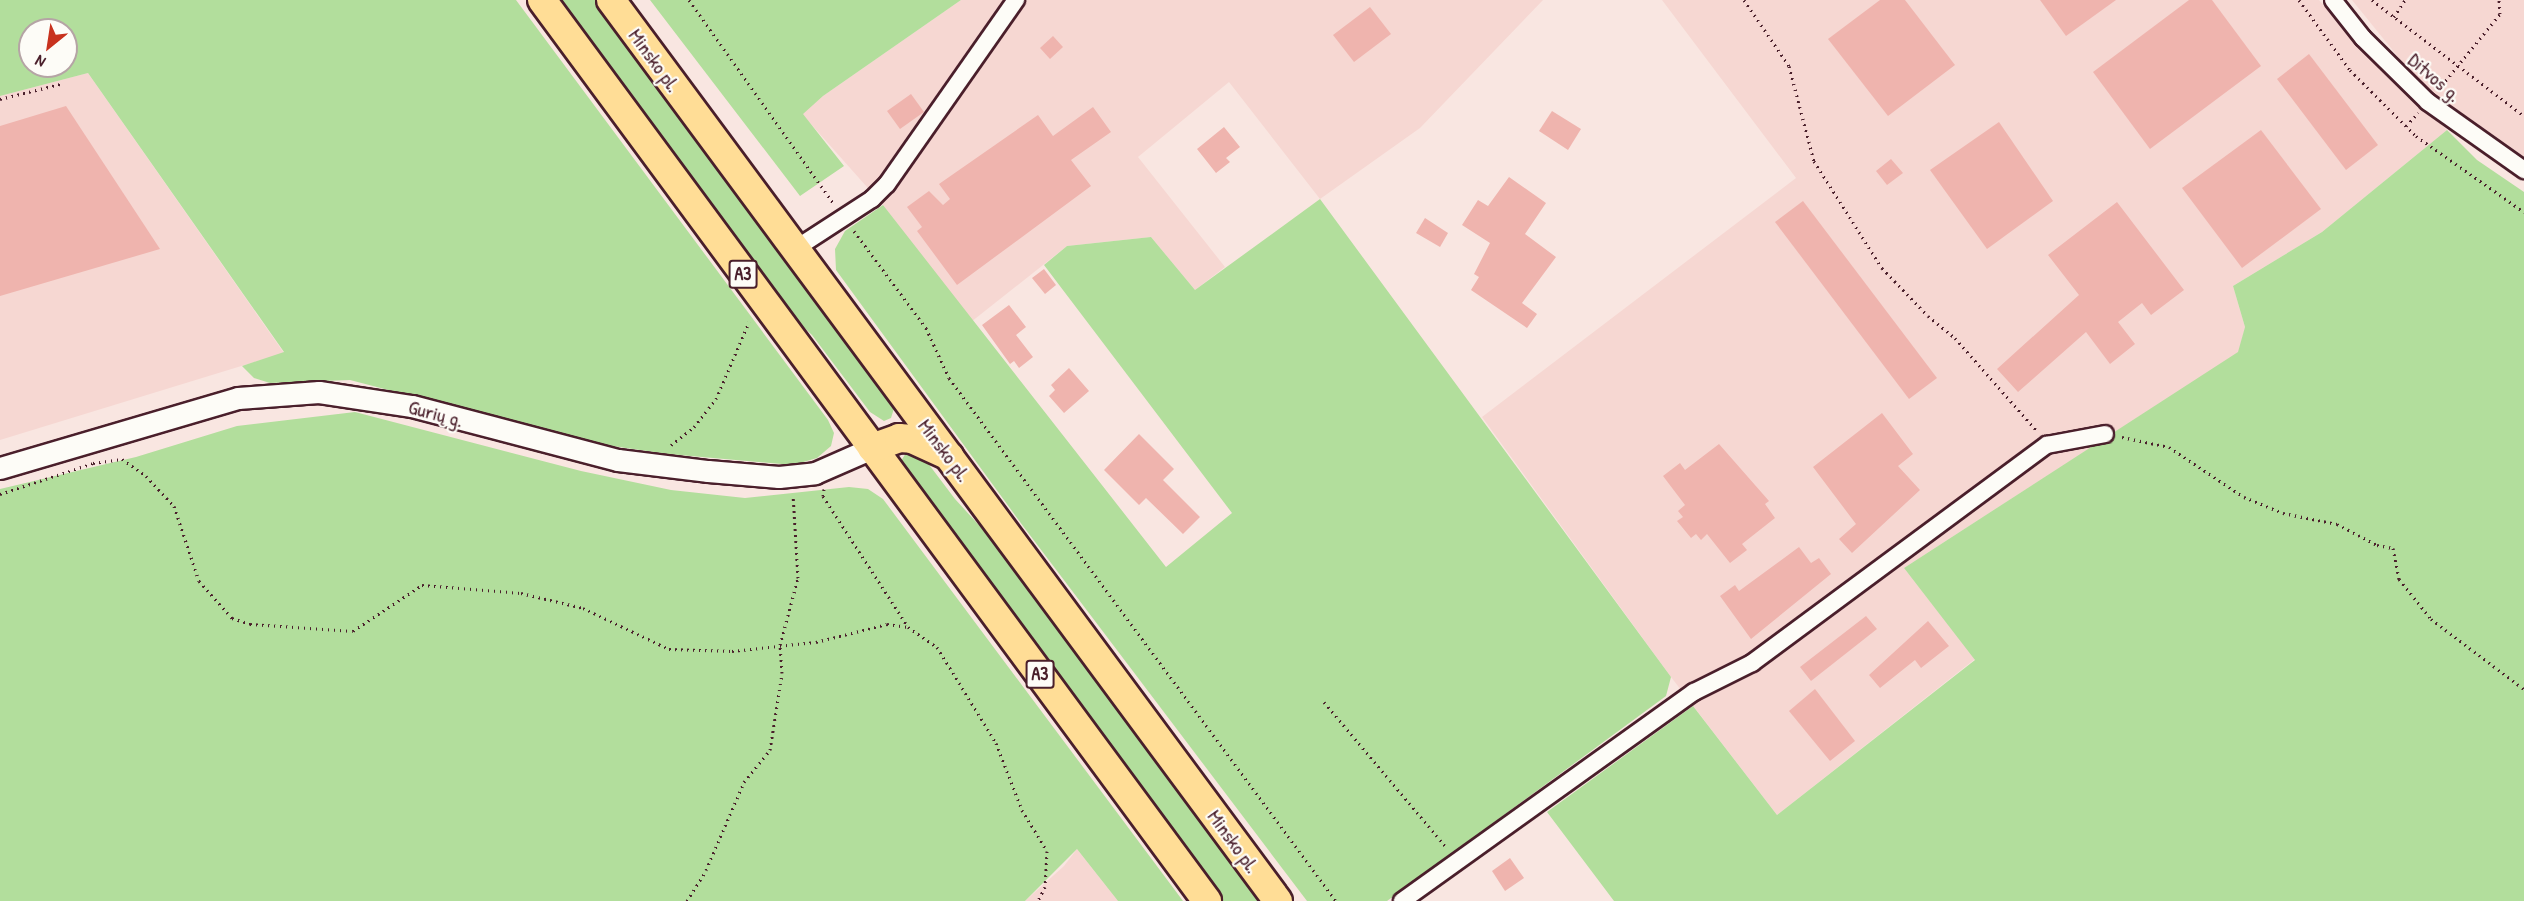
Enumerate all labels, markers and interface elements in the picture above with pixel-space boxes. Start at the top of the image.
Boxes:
north arrow [18,18,78,78]
street label: Minsko pl. [624,24,686,96]
street label: Ditvos g. [2404,47,2466,107]
text: N [31,50,49,74]
road number: A3 [728,259,758,289]
street label: Gurių g. [406,394,466,432]
street label: Minsko pl. [914,414,976,486]
road number: A3 [1025,659,1055,689]
street label: Minsko pl. [1203,805,1265,877]

